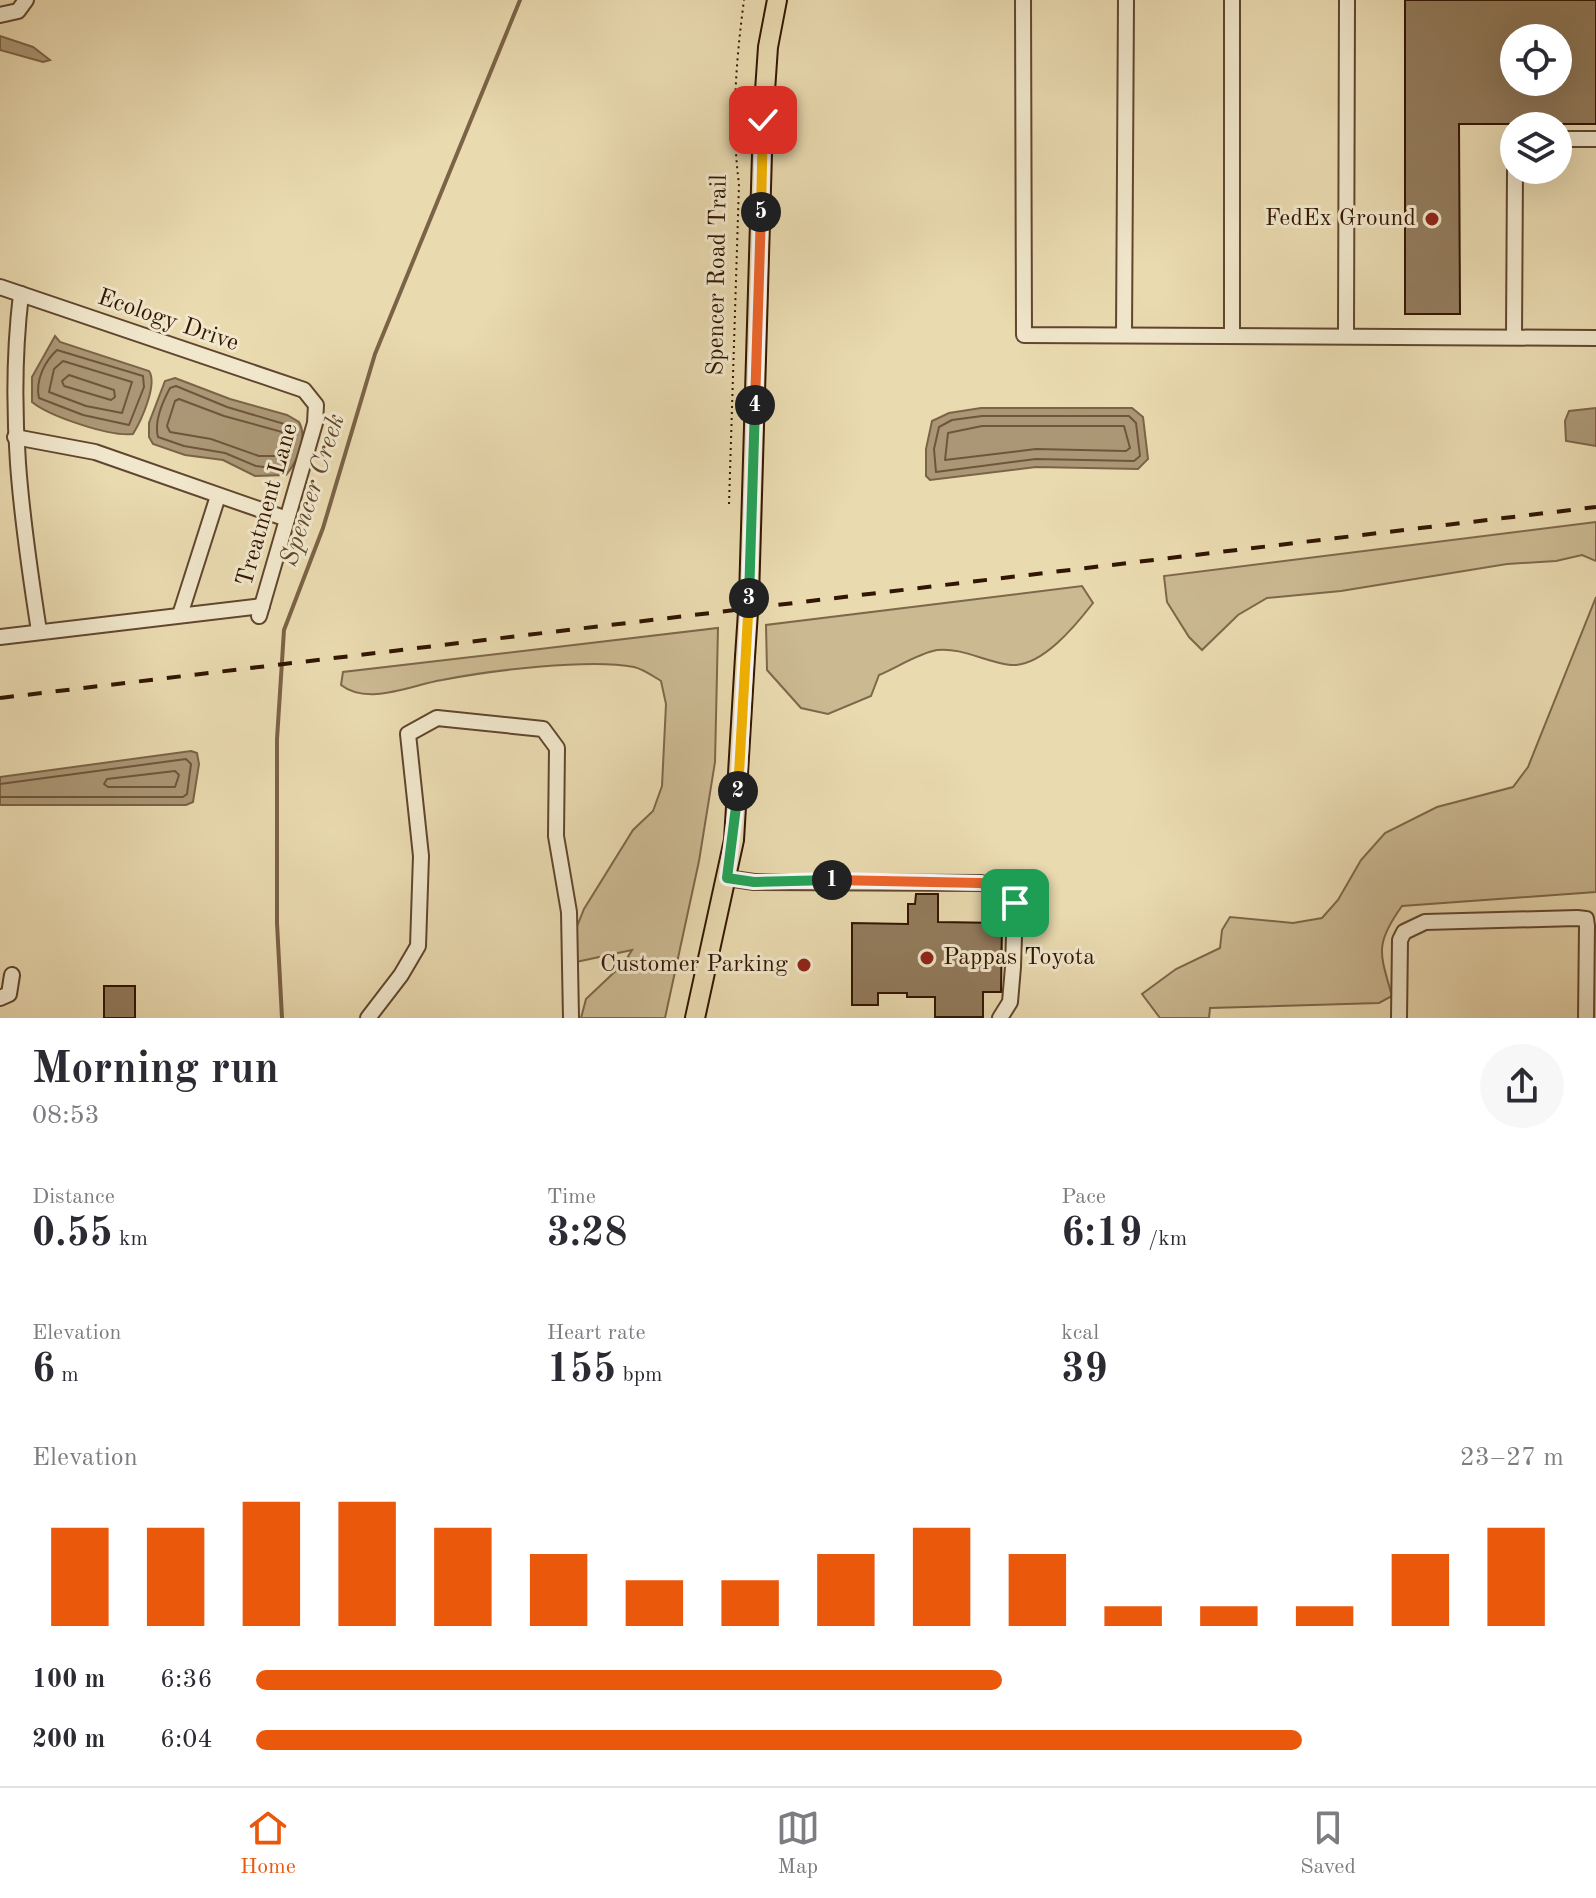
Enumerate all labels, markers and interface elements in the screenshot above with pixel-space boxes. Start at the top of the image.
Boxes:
map controls [1500,24,1572,184]
button: locate [1500,24,1572,96]
pin [729,86,797,154]
icon: check [741,98,785,142]
button: layers [1500,112,1572,184]
street label: Spencer Road Trail [704,174,732,376]
pin: 5 [741,192,781,232]
text: 5 [755,201,767,223]
place label: FedEx Ground [1265,207,1416,231]
marker: FedEx Ground [1423,210,1441,228]
street label: Ecology Drive [94,286,242,356]
pin: 4 [735,385,775,425]
text: 4 [749,394,761,416]
water label: Spencer Creek [276,411,350,569]
street label: Treatment Lane [233,421,303,589]
pin: 3 [729,578,769,618]
text: 3 [743,587,755,609]
pin: 2 [718,771,758,811]
text: 2 [732,780,744,802]
pin: 1 [812,860,852,900]
text: 1 [826,869,838,891]
pin [981,869,1049,937]
icon: arrive [993,881,1037,925]
place label: Pappas Toyota [943,946,1095,970]
marker: Pappas Toyota [918,949,936,967]
place label: Customer Parking [600,953,788,977]
marker: Customer Parking [795,956,813,974]
button: share [1480,1044,1564,1128]
text: Morning run [32,1048,279,1092]
text: 08:53 [32,1103,100,1129]
text: Distance [32,1186,115,1208]
text: Time [547,1186,596,1208]
text: Pace [1061,1186,1106,1208]
text: 0.55 [32,1215,113,1255]
text: 3:28 [547,1215,627,1255]
text: 6:19 [1061,1215,1142,1255]
text: km [113,1228,148,1250]
text: /km [1142,1228,1187,1250]
text: Elevation [32,1322,122,1344]
text: Heart rate [547,1322,646,1344]
text: kcal [1061,1322,1099,1344]
text: 6 [32,1351,55,1391]
text: 155 [547,1351,616,1391]
text: 39 [1061,1351,1108,1391]
text: m [55,1364,79,1386]
text: bpm [616,1364,663,1386]
text: Elevation [32,1445,138,1471]
text: 23–27 m [1460,1445,1564,1471]
text: 100 m [32,1667,105,1693]
text: 6:36 [160,1667,213,1693]
text: 200 m [32,1727,105,1753]
text: 6:04 [160,1727,213,1753]
tab: Home [240,1806,296,1881]
tab: Map [776,1806,820,1881]
tab: Saved [1300,1806,1356,1881]

